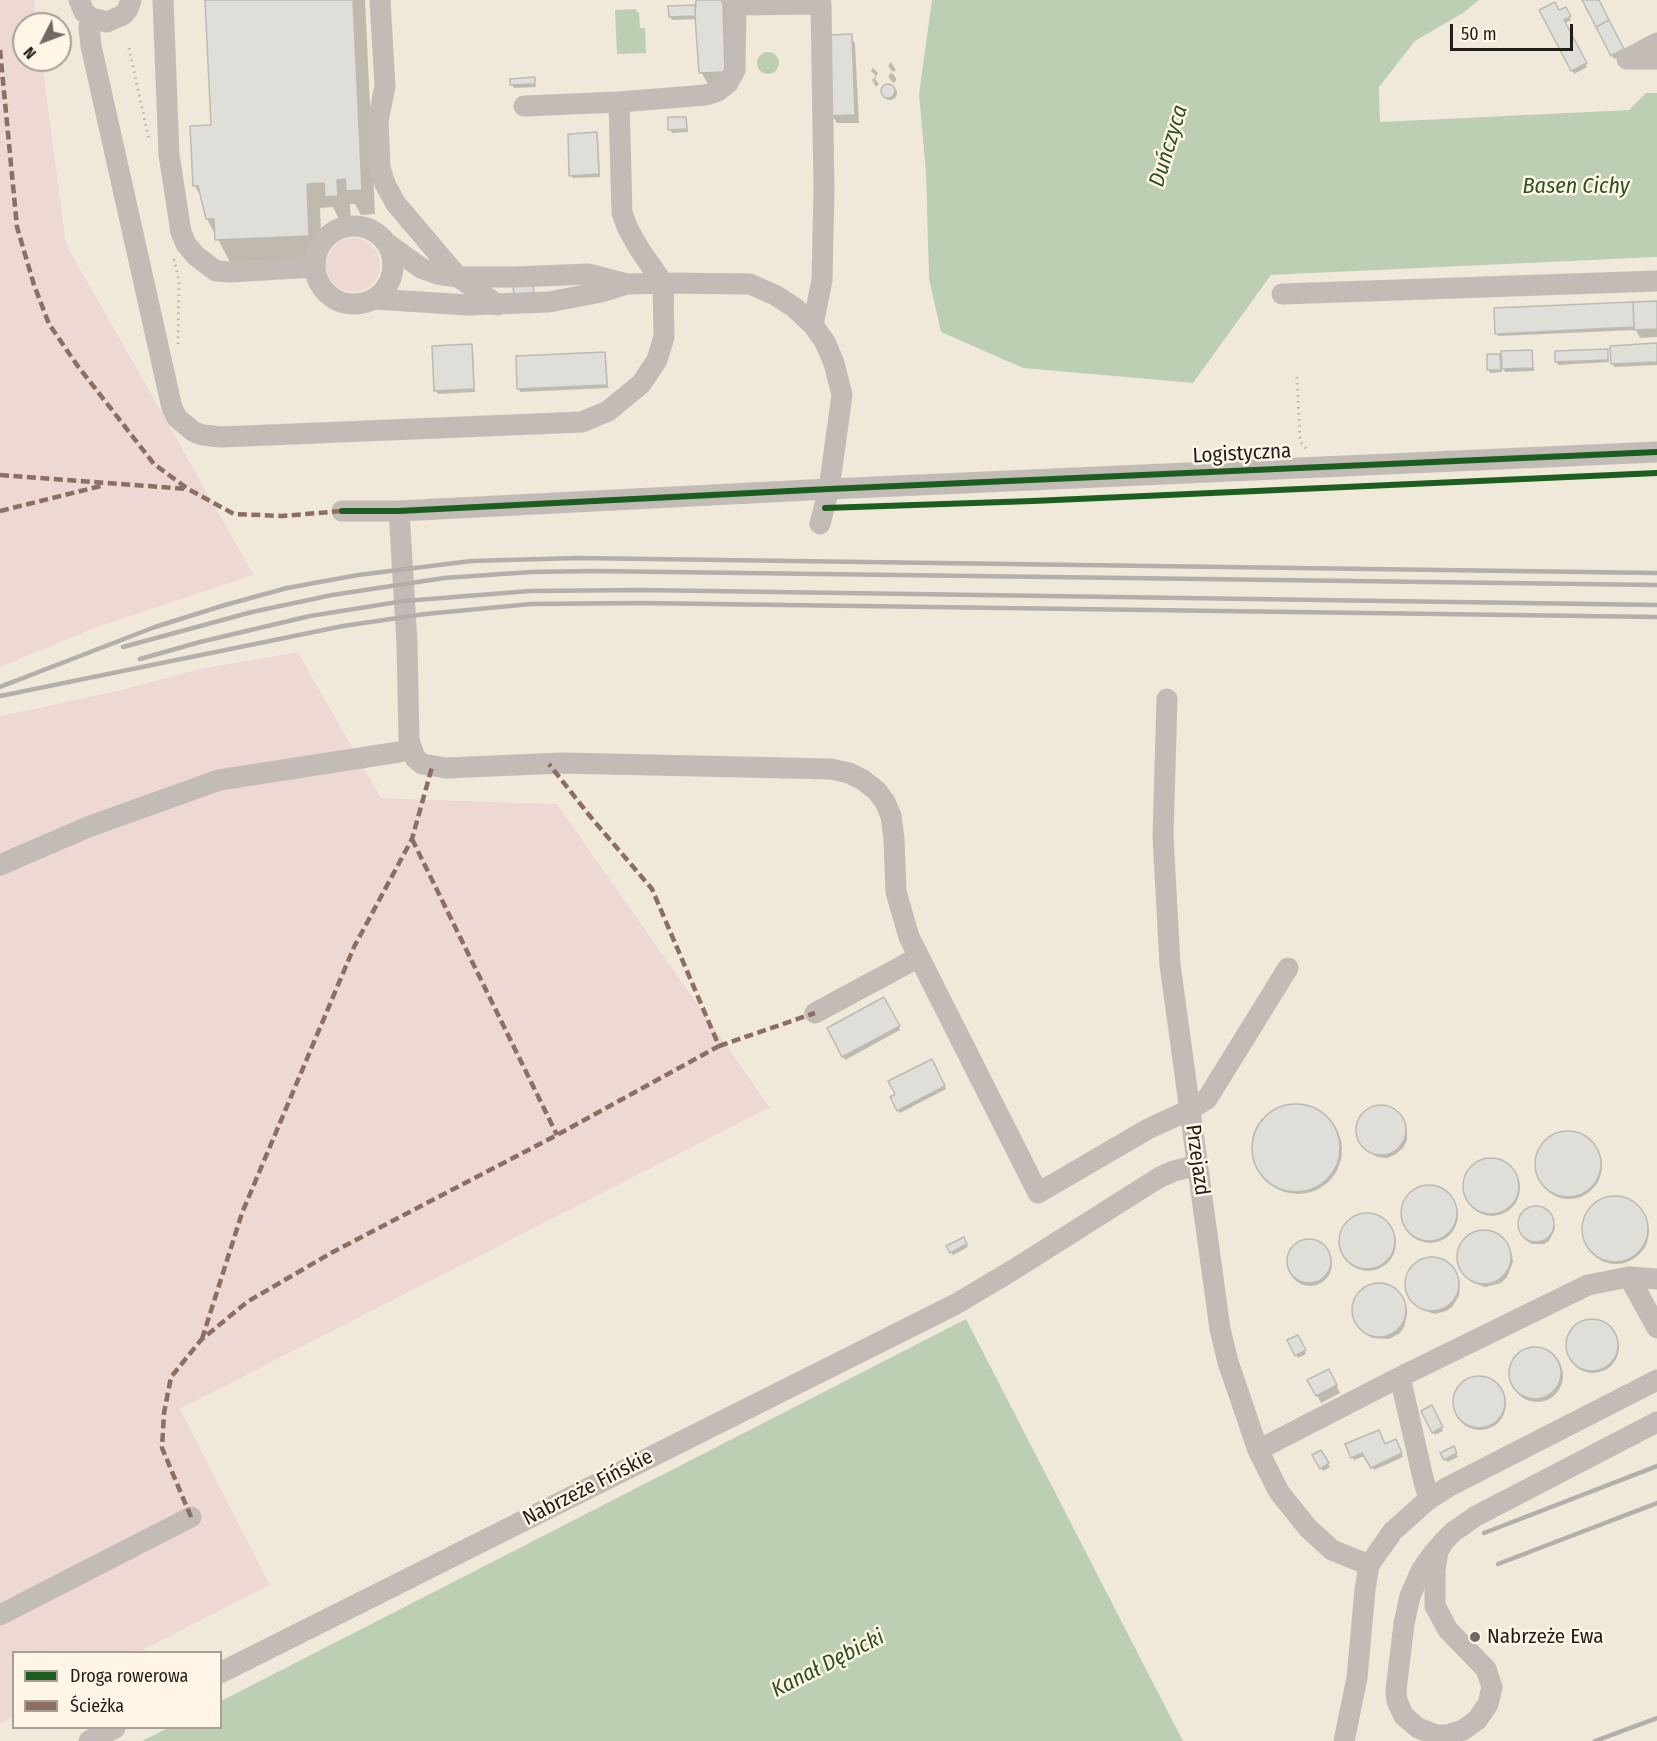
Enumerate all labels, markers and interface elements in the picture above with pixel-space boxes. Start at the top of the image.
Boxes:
north arrow [12,12,72,72]
scale bar [1453,12,1576,50]
text: 50 m [1461,23,1497,45]
text: N [19,43,40,63]
water label: Duńczyca [1144,102,1194,190]
water label: Basen Cichy [1523,174,1629,200]
street label: Logistyczna [1192,439,1292,469]
street label: Przejazd [1180,1123,1214,1197]
street label: Nabrzeże Fińskie [519,1444,657,1532]
water label: Kanał Dębicki [767,1624,889,1704]
place label: Nabrzeże Ewa [1487,1624,1604,1650]
marker: Nabrzeże Ewa [1468,1630,1482,1644]
legend [12,1651,222,1729]
text: Droga rowerowa [70,1665,188,1687]
text: Ścieżka [70,1695,124,1717]

